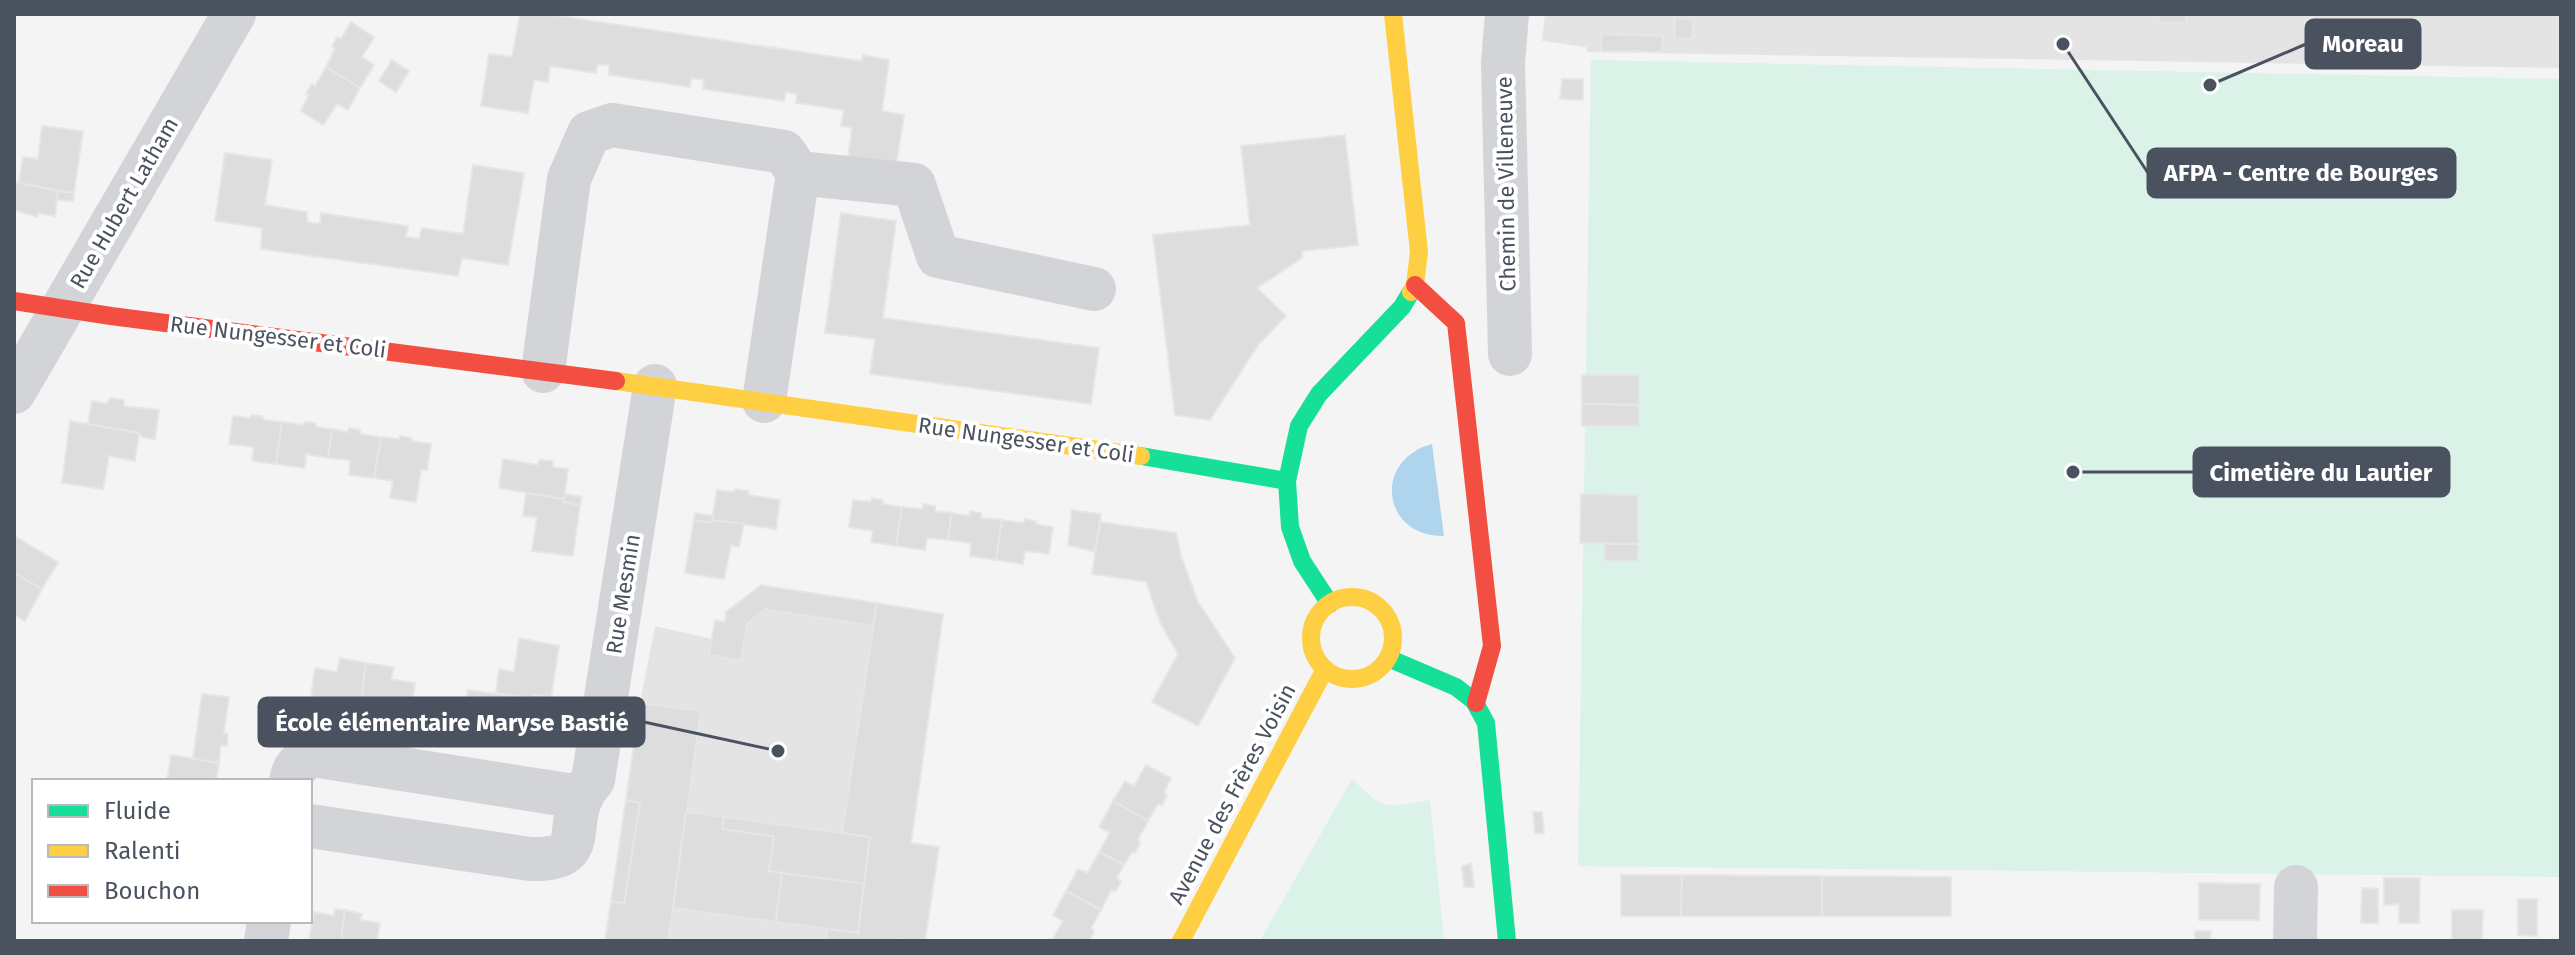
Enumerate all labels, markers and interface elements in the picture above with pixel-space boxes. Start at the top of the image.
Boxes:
callout: Moreau [2306,20,2420,68]
text: Moreau [2322,30,2404,58]
street label: Chemin de Villeneuve [1491,76,1521,292]
street label: Rue Hubert Latham [64,113,184,293]
callout: AFPA - Centre de Bourges [2148,149,2455,197]
text: AFPA - Centre de Bourges [2163,159,2439,187]
street label: Rue Nungesser et Coli [168,310,388,364]
street label: Rue Nungesser et Coli [916,411,1136,469]
callout: Cimetière du Lautier [2194,448,2449,496]
text: Cimetière du Lautier [2210,459,2433,487]
street label: Rue Mesmin [600,532,646,656]
street label: Avenue des Frères Voisin [1162,679,1302,909]
callout: École élémentaire Maryse Bastié [259,698,644,746]
text: École élémentaire Maryse Bastié [275,708,629,737]
legend [32,779,312,923]
text: Fluide [104,797,171,825]
text: Ralenti [104,837,181,865]
text: Bouchon [104,877,200,905]

